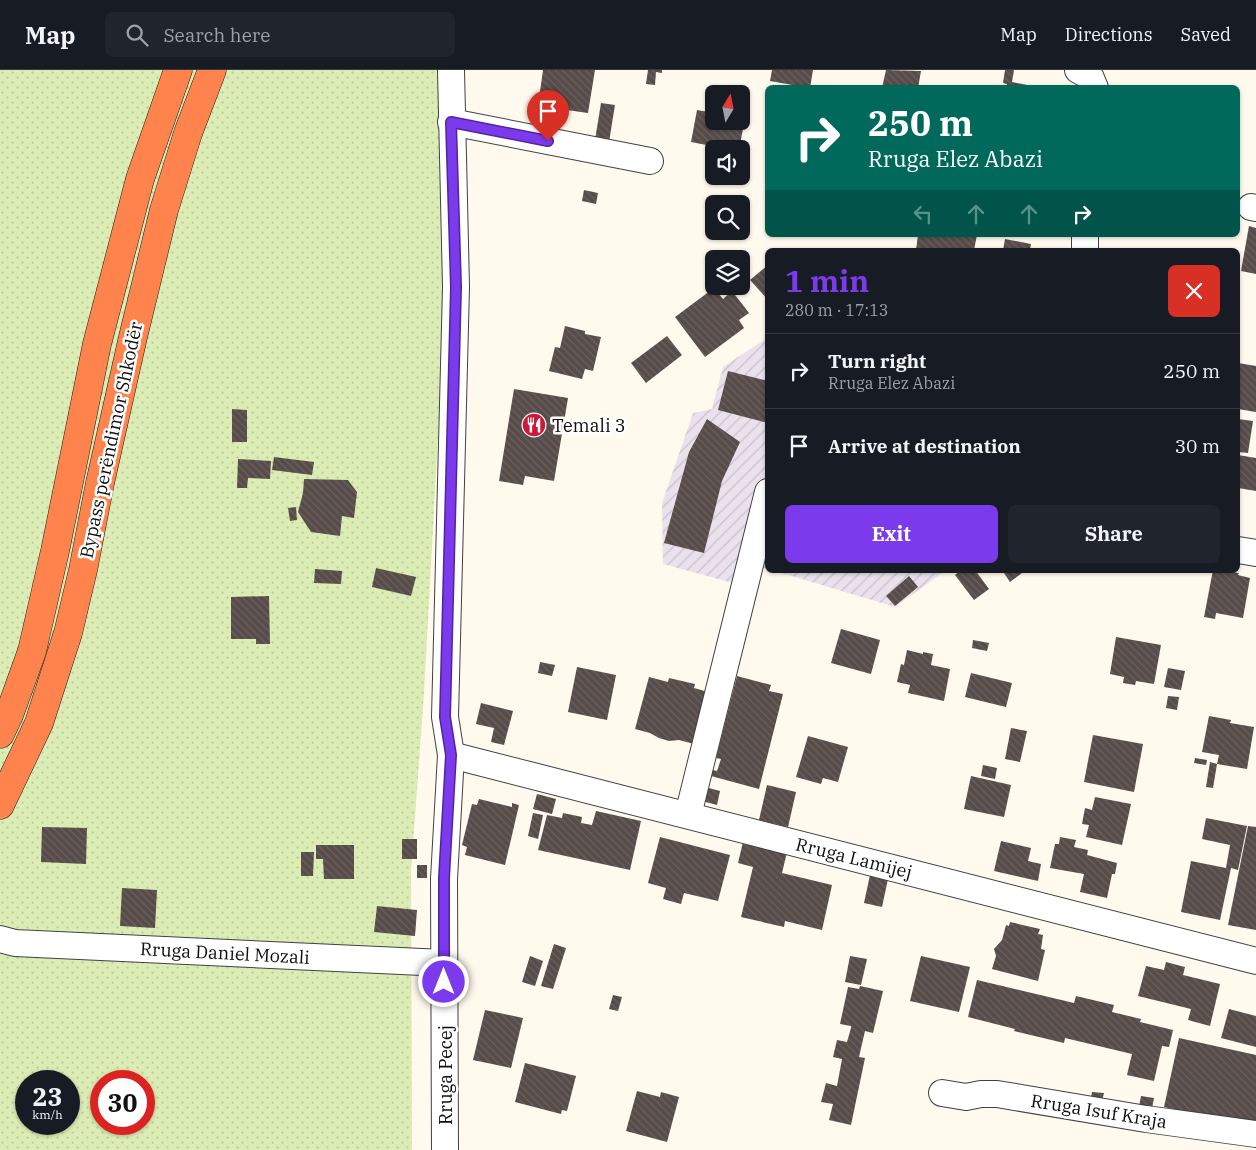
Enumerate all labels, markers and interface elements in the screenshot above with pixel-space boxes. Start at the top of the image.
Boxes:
search box [105,12,455,57]
text: Map [25,19,75,51]
icon: search [123,21,151,49]
text: Search here [163,23,270,47]
text: Map [1000,23,1037,46]
text: Directions [1065,23,1153,46]
text: Saved [1181,23,1231,46]
north arrow [705,85,750,130]
map controls [705,85,750,295]
pin [527,90,569,141]
icon: arrive [534,97,562,125]
text: 250 m [868,100,973,146]
icon: right [785,105,850,170]
button: sound [705,140,750,185]
text: Rruga Elez Abazi [868,144,1043,173]
button: search [705,195,750,240]
icon: left [909,200,937,228]
icon: ahead [962,200,990,228]
icon: ahead [1015,200,1043,228]
icon: right [1068,200,1096,228]
button: layers [705,250,750,295]
text: 1 min [785,261,869,300]
button: close [1168,265,1220,317]
text: 280 m · 17:13 [785,300,888,320]
street label: Bypass perëndimor Shkodër [75,320,147,560]
text: Turn right [828,349,926,373]
icon: right [785,357,813,385]
text: 250 m [1163,359,1220,383]
text: Rruga Elez Abazi [828,373,955,393]
restaurant icon: Temali 3 [521,412,547,438]
place label: Temali 3 [552,414,626,437]
icon: arrive [785,432,813,460]
text: Arrive at destination [828,434,1021,458]
text: 30 m [1175,434,1220,458]
button: Exit [785,505,998,563]
button: Share [1008,505,1220,563]
street label: Rruga Lamijej [793,832,915,884]
street label: Rruga Daniel Mozali [140,937,311,969]
position arrow [417,955,469,1007]
street label: Rruga Pecej [434,1025,457,1125]
speed limit sign: 30 [90,1070,155,1135]
text: 23 [32,1080,63,1113]
street label: Rruga Isuf Kraja [1029,1089,1169,1133]
text: km/h [32,1107,63,1122]

